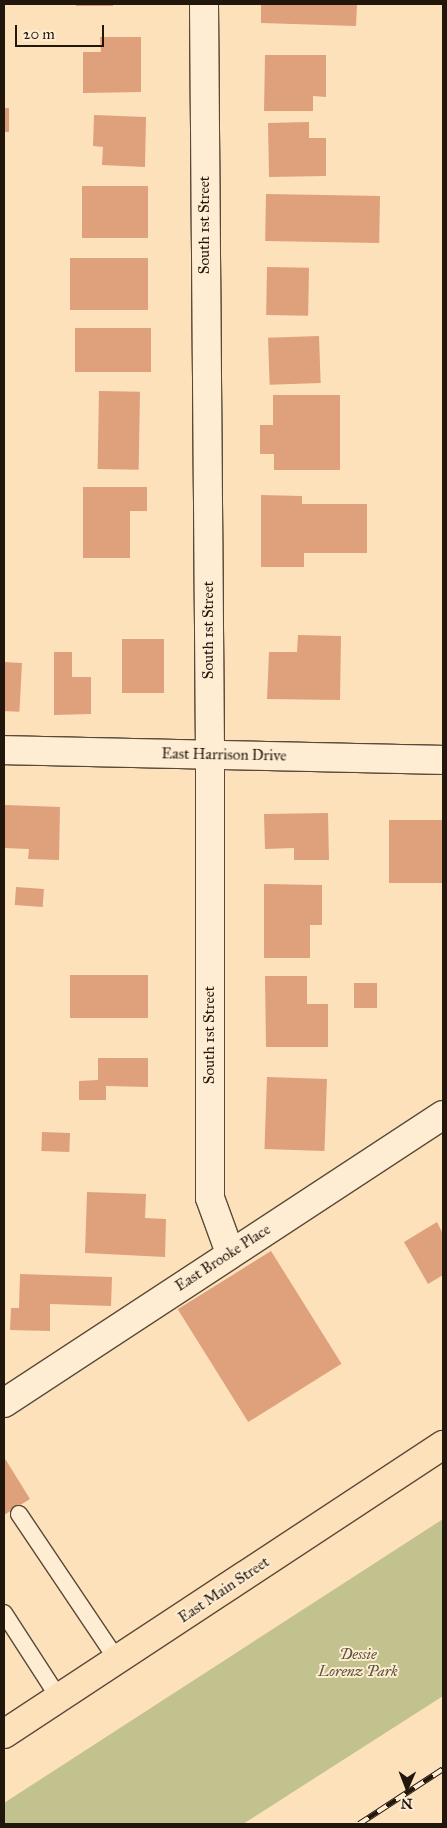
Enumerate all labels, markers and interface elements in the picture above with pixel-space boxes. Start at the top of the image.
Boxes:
scale bar [18,15,106,47]
text: 20 m [23,25,55,43]
street label: South 1st Street [196,176,214,274]
street label: South 1st Street [200,581,218,679]
street label: East Harrison Drive [161,745,287,765]
street label: South 1st Street [201,986,219,1084]
street label: East Brooke Place [172,1221,274,1295]
street label: East Main Street [175,1553,273,1627]
park label: Dessie Lorenz Park [318,1645,398,1680]
north arrow [382,1763,432,1813]
text: N [401,1795,413,1812]

